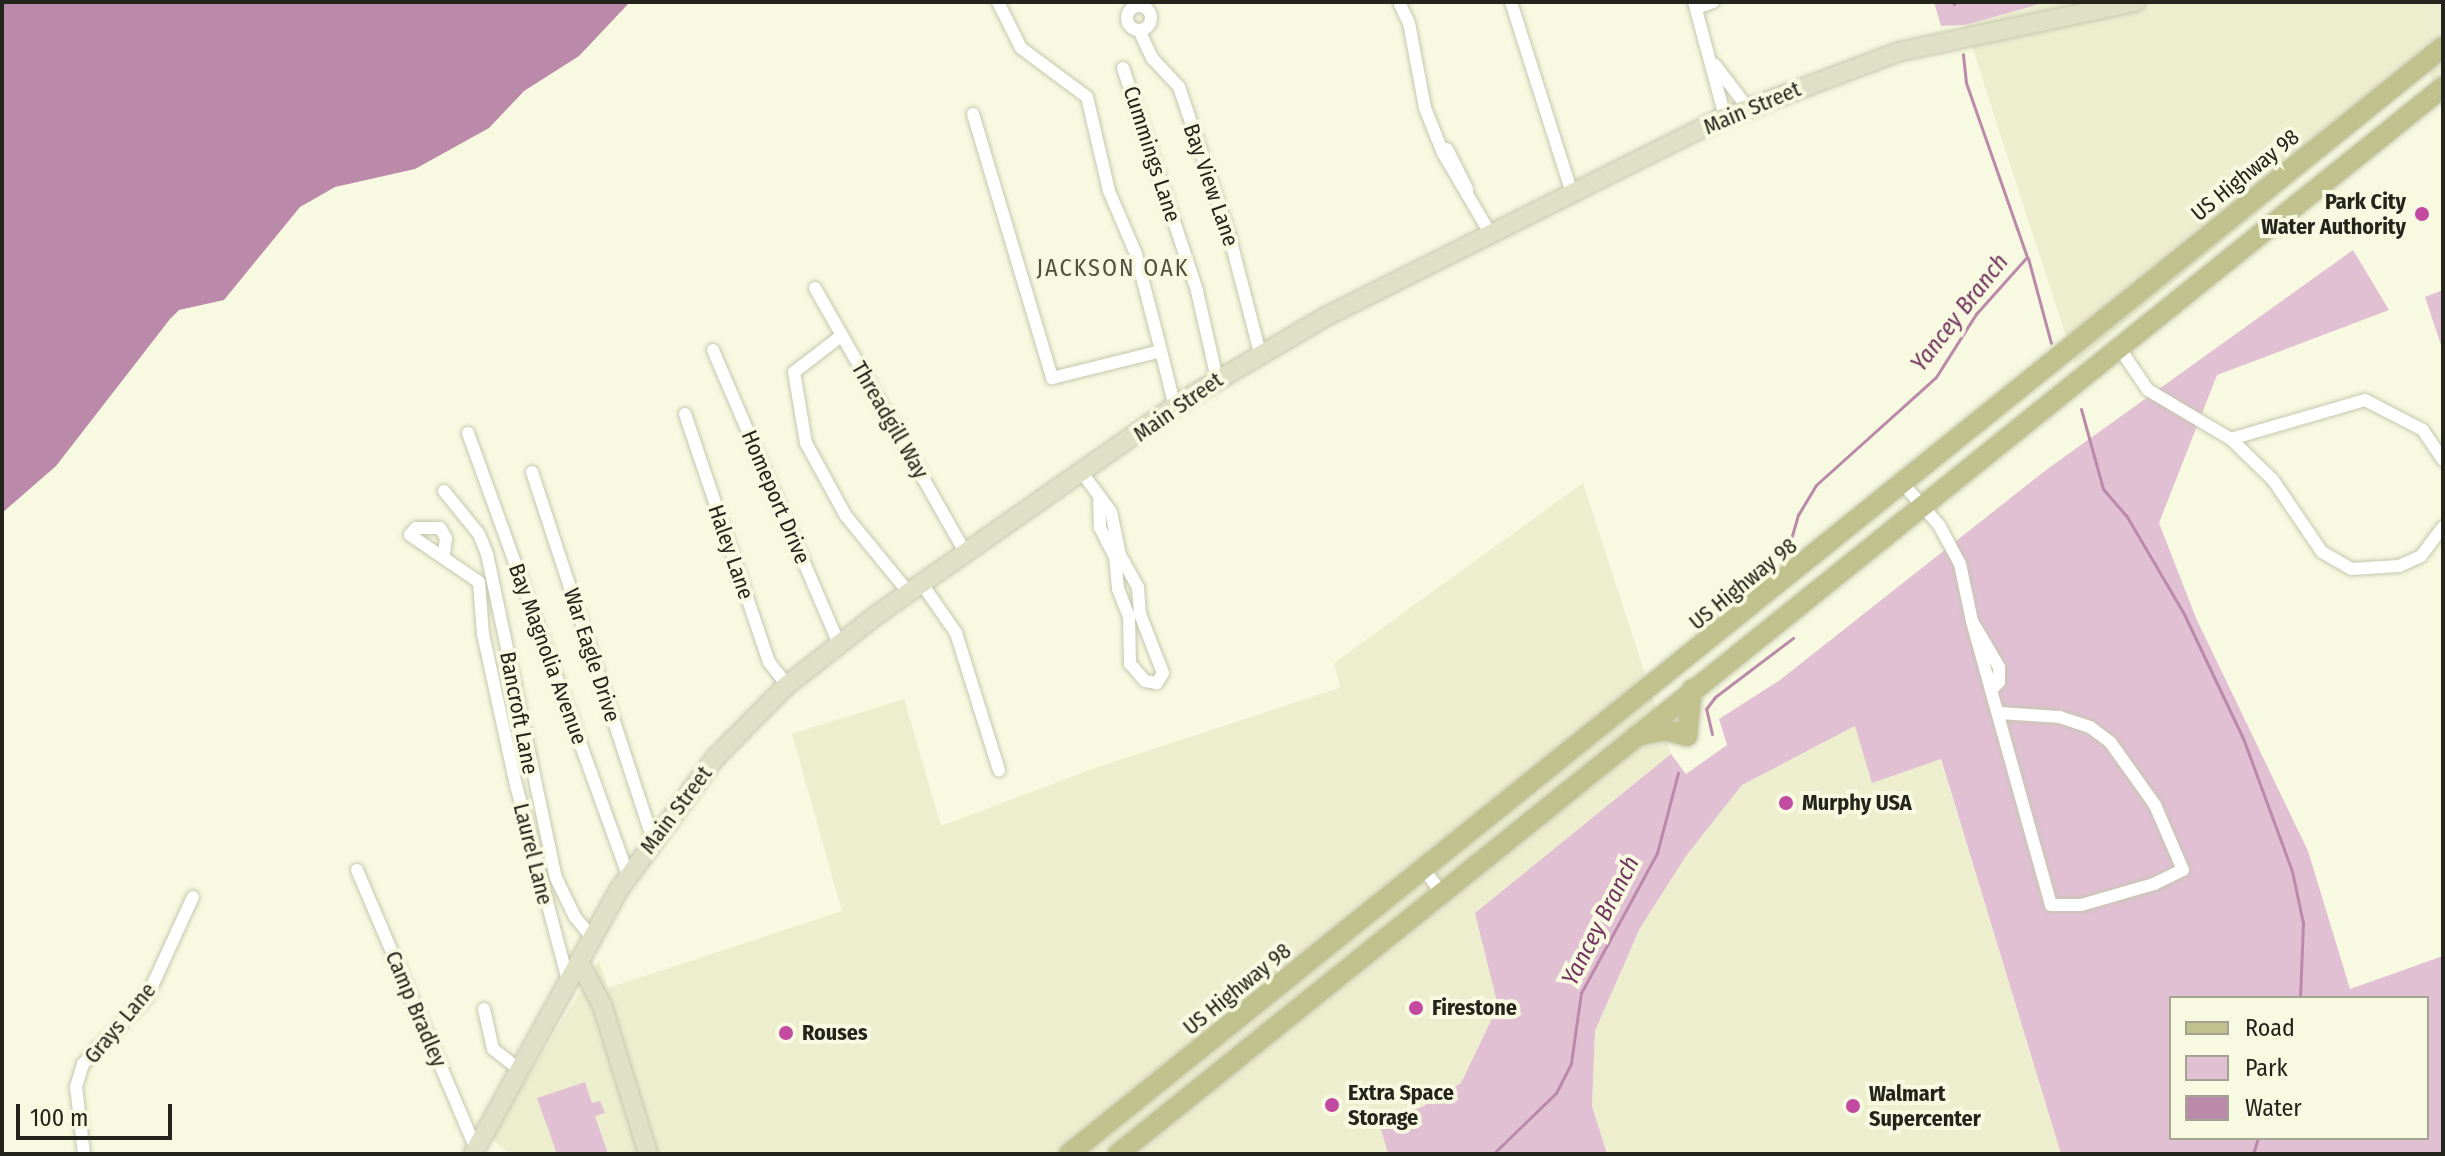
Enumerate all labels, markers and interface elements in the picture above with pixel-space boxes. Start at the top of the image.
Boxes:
street label: Main Street [1700,76,1804,140]
street label: Cummings Lane [1118,83,1186,225]
street label: Bay View Lane [1178,120,1244,250]
street label: US Highway 98 [2186,124,2304,226]
place label: Park City Water Authority [2261,188,2406,240]
marker: Park City Water Authority [2413,205,2431,223]
water label: Yancey Branch [1905,248,2015,378]
district label: JACKSON OAK [1037,255,1189,283]
street label: Threadgill Way [846,357,934,483]
street label: Main Street [1128,367,1228,447]
street label: Homeport Drive [736,426,816,568]
street label: Haley Lane [703,501,759,603]
street label: US Highway 98 [1684,533,1802,635]
street label: Bay Magnolia Avenue [503,560,593,748]
street label: War Eagle Drive [558,585,626,725]
street label: Bancroft Lane [494,649,544,777]
street label: Main Street [635,761,717,859]
place label: Murphy USA [1802,790,1912,816]
marker: Murphy USA [1777,794,1795,812]
street label: Laurel Lane [508,801,558,907]
water label: Yancey Branch [1556,852,1646,990]
street label: US Highway 98 [1178,938,1296,1040]
street label: Camp Bradley [380,947,452,1071]
street label: Grays Lane [79,977,161,1069]
place label: Firestone [1432,995,1517,1021]
legend [2169,996,2429,1140]
marker: Firestone [1407,999,1425,1017]
text: Road [2245,1014,2295,1042]
place label: Rouses [802,1020,868,1046]
marker: Rouses [777,1024,795,1042]
text: Park [2245,1054,2288,1082]
place label: Extra Space Storage [1348,1079,1454,1130]
place label: Walmart Supercenter [1869,1080,1981,1132]
scale bar [20,1088,176,1138]
text: Water [2245,1094,2302,1122]
marker: Extra Space Storage [1323,1096,1341,1114]
marker: Walmart Supercenter [1844,1097,1862,1115]
text: 100 m [30,1104,88,1132]

